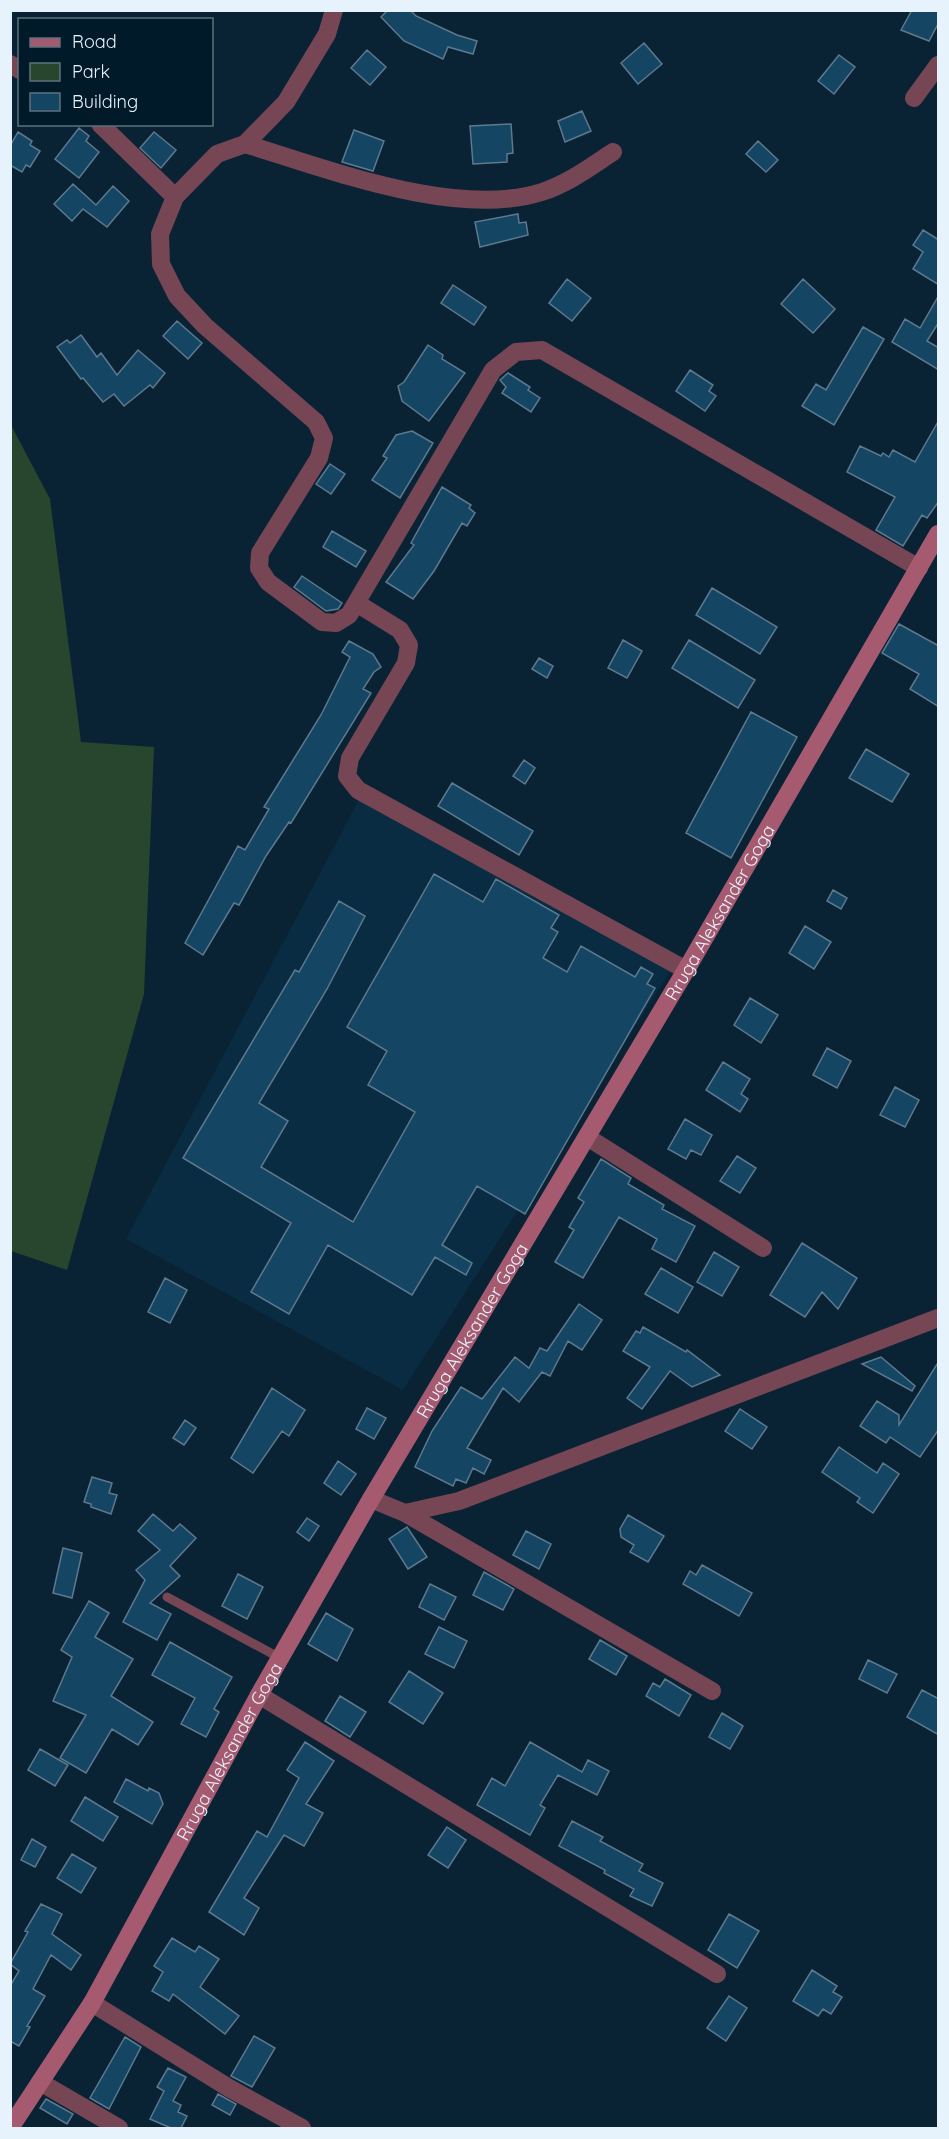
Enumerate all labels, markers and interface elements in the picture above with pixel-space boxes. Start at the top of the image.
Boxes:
legend [18,18,213,126]
text: Road [72,30,117,53]
text: Park [72,60,110,83]
text: Building [72,90,138,113]
street label: Rruga Aleksander Goga [659,820,779,1004]
street label: Rruga Aleksander Goga [411,1239,532,1422]
street label: Rruga Aleksander Goga [171,1658,287,1844]

